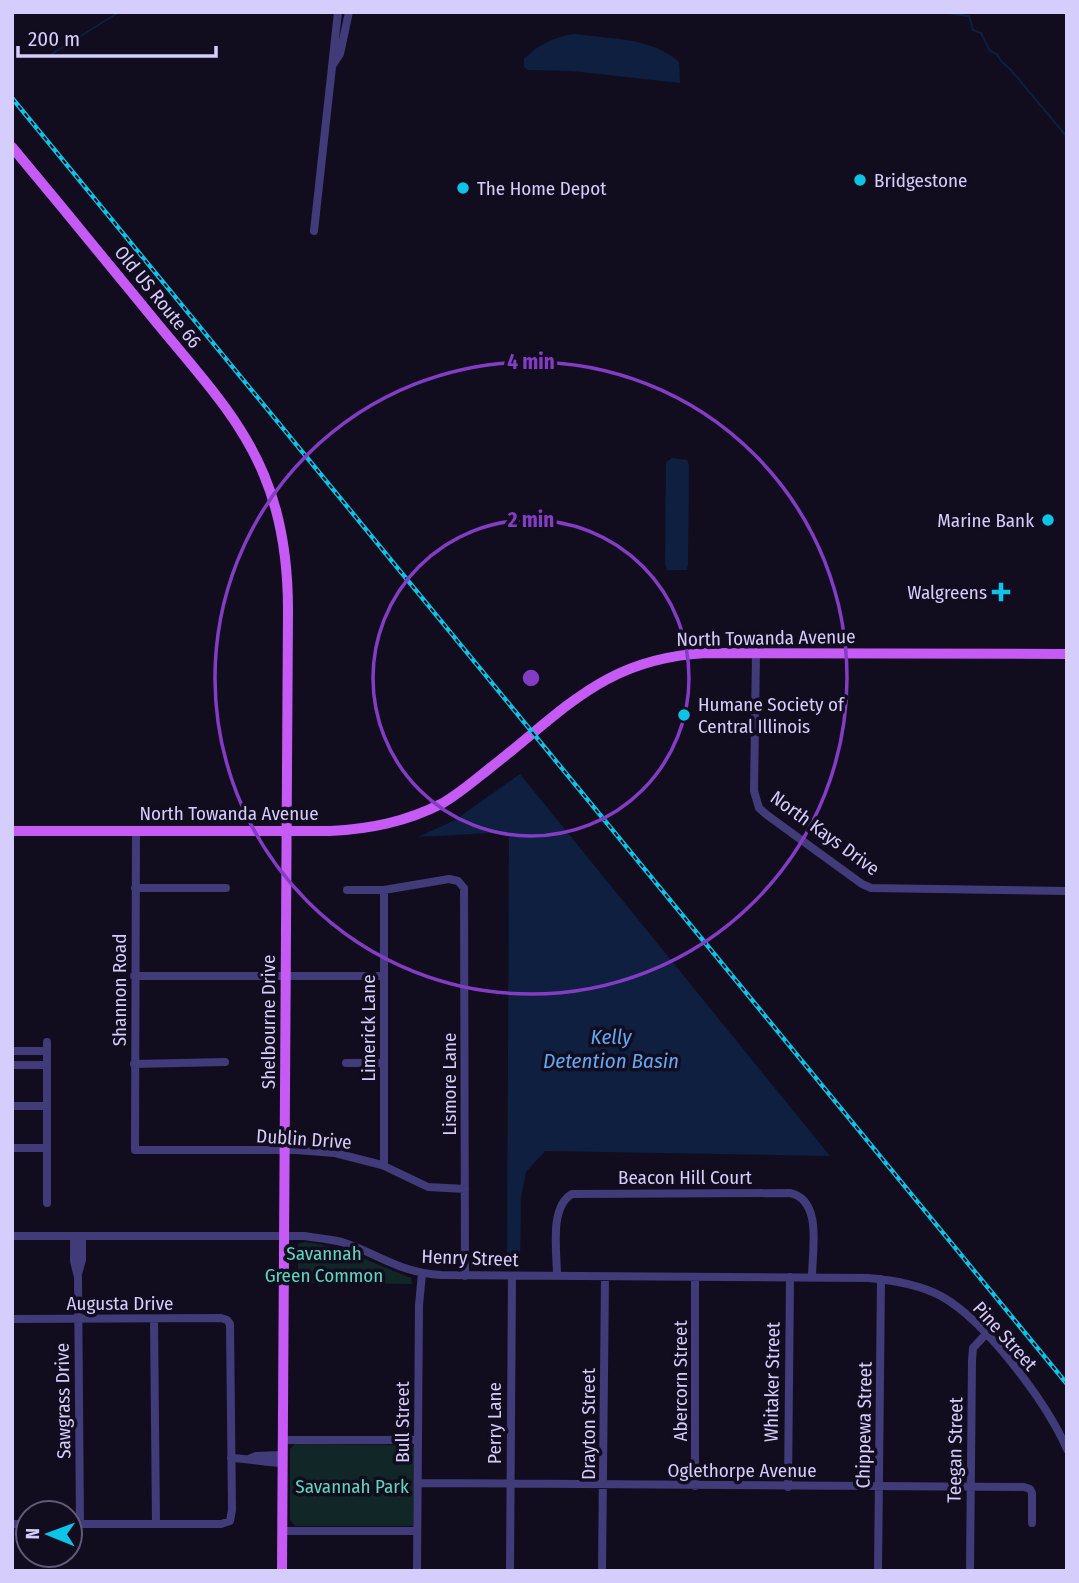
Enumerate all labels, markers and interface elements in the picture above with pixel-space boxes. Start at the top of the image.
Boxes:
scale bar [18,14,215,58]
text: 200 m [28,26,80,52]
place label: Bridgestone [874,169,967,192]
marker: Bridgestone [852,172,868,188]
place label: The Home Depot [477,177,607,200]
marker: The Home Depot [455,180,471,196]
street label: Old US Route 66 [110,241,206,353]
text: 4 min [507,349,555,375]
text: 2 min [507,507,554,533]
place label: Marine Bank [937,509,1034,532]
marker: Marine Bank [1040,512,1056,528]
place label: Walgreens [907,581,987,604]
marker: Walgreens [993,584,1009,600]
street label: North Towanda Avenue [676,625,856,651]
centre of rings [519,666,543,690]
place label: Humane Society of Central Illinois [698,693,845,738]
marker: Humane Society of Central Illinois [676,707,692,723]
street label: North Kays Drive [766,786,884,880]
street label: North Towanda Avenue [139,802,319,825]
street label: Shannon Road [108,934,131,1046]
street label: Shelbourne Drive [257,955,280,1089]
street label: Limerick Lane [357,974,380,1082]
water label: Kelly Detention Basin [543,1024,679,1074]
street label: Lismore Lane [438,1033,461,1135]
street label: Dublin Drive [256,1124,352,1154]
street label: Beacon Hill Court [618,1166,753,1189]
park label: Savannah Green Common [265,1242,383,1287]
street label: Henry Street [421,1245,520,1271]
street label: Augusta Drive [67,1292,173,1315]
street label: Pine Street [968,1297,1043,1376]
street label: Abercorn Street [669,1320,692,1442]
street label: Whitaker Street [759,1321,785,1442]
street label: Sawgrass Drive [50,1343,76,1459]
street label: Chippewa Street [851,1361,877,1488]
street label: Drayton Street [577,1367,600,1480]
street label: Bull Street [391,1380,414,1463]
street label: Perry Lane [483,1382,506,1464]
street label: Teegan Street [943,1396,967,1503]
street label: Oglethorpe Avenue [667,1459,817,1482]
park label: Savannah Park [295,1475,409,1498]
north arrow [14,1499,84,1569]
text: N [21,1528,44,1540]

